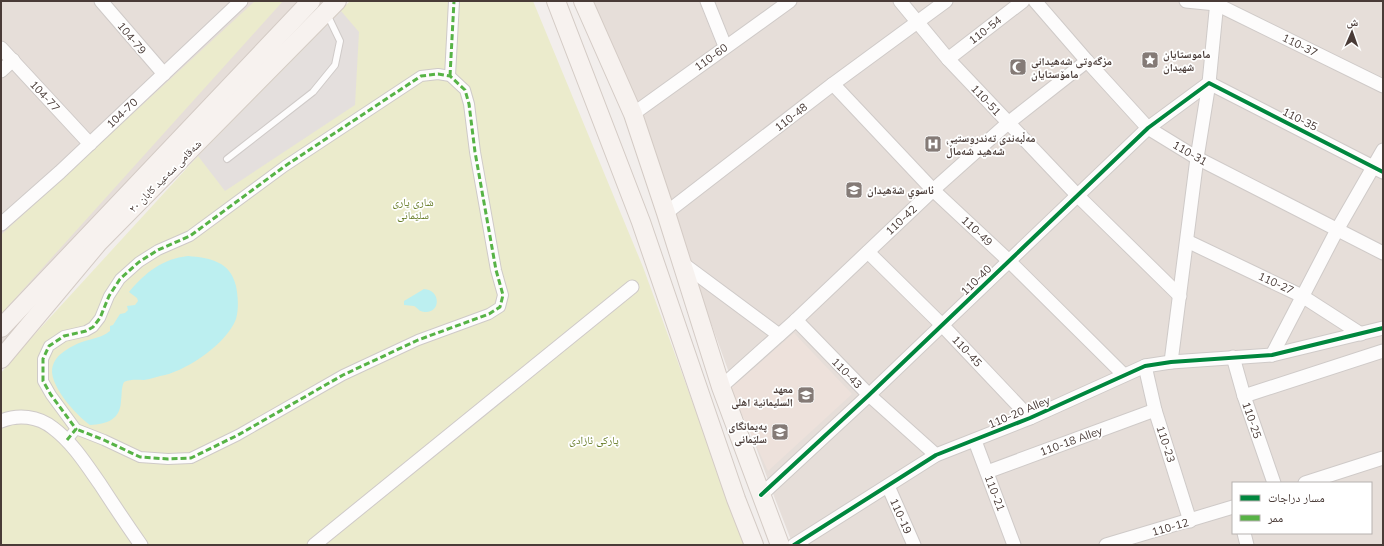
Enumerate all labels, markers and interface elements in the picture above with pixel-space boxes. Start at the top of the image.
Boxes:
north arrow [1332,12,1372,52]
street label: 110-54 [966,13,1004,47]
text: ش [1346,15,1359,30]
street label: 104-79 [115,19,149,57]
street label: 110-37 [1280,30,1320,60]
street label: 110-60 [692,40,731,74]
place label: ماموستايان شهيدان [1163,47,1210,75]
place icon: ماموستايان شهيدان [1140,50,1160,70]
place label: مزگەوتی شەهیدانی مامۆستایان [1031,54,1112,82]
mosque icon: مزگەوتی شەهیدانی مامۆستایان [1008,57,1028,77]
street label: 104-77 [27,77,63,115]
street label: 110-51 [968,81,1004,119]
street label: 104-70 [103,95,141,131]
street label: 110-48 [772,100,810,134]
street label: 110-35 [1280,104,1320,134]
place label: مەڵبەندی تەندروستیی شەهید شەماڵ [946,131,1036,159]
hospital icon: مەڵبەندی تەندروستیی شەهید شەماڵ [923,134,943,154]
street label: شەقامی سەعید کابان ٢٠ [126,137,204,215]
street label: 110-31 [1170,138,1210,168]
school or university icon: ئاسوي شةهيدان [844,180,864,200]
place label: ئاسوي شةهيدان [867,183,934,199]
park label: شاری یاری سلێمانی [392,195,434,222]
street label: 110-42 [882,202,920,238]
street label: 110-49 [958,213,996,249]
street label: 110-40 [958,262,995,298]
street label: 110-27 [1256,269,1296,297]
street label: 110-45 [949,332,985,370]
street label: 110-43 [829,355,865,391]
place label: معهد السلیمانیة اهلى [731,382,793,410]
school or university icon: معهد السلیمانیة اهلى [796,385,816,405]
street label: 110-20 Alley [986,393,1052,431]
street label: 110-25 [1239,400,1265,440]
place label: پەیمانگای سلێمانی [728,419,767,447]
school or university icon: پەیمانگای سلێمانی [770,422,790,442]
street label: 110-18 Alley [1038,423,1104,459]
street label: 110-23 [1154,424,1178,464]
park label: پارکی ئازادی [569,433,619,447]
street label: 110-21 [982,473,1008,513]
legend [1232,482,1372,534]
text: مسار دراجات [1268,490,1325,505]
street label: 110-19 [887,496,915,536]
text: ممر [1267,510,1283,525]
street label: 110-12 [1150,515,1190,539]

